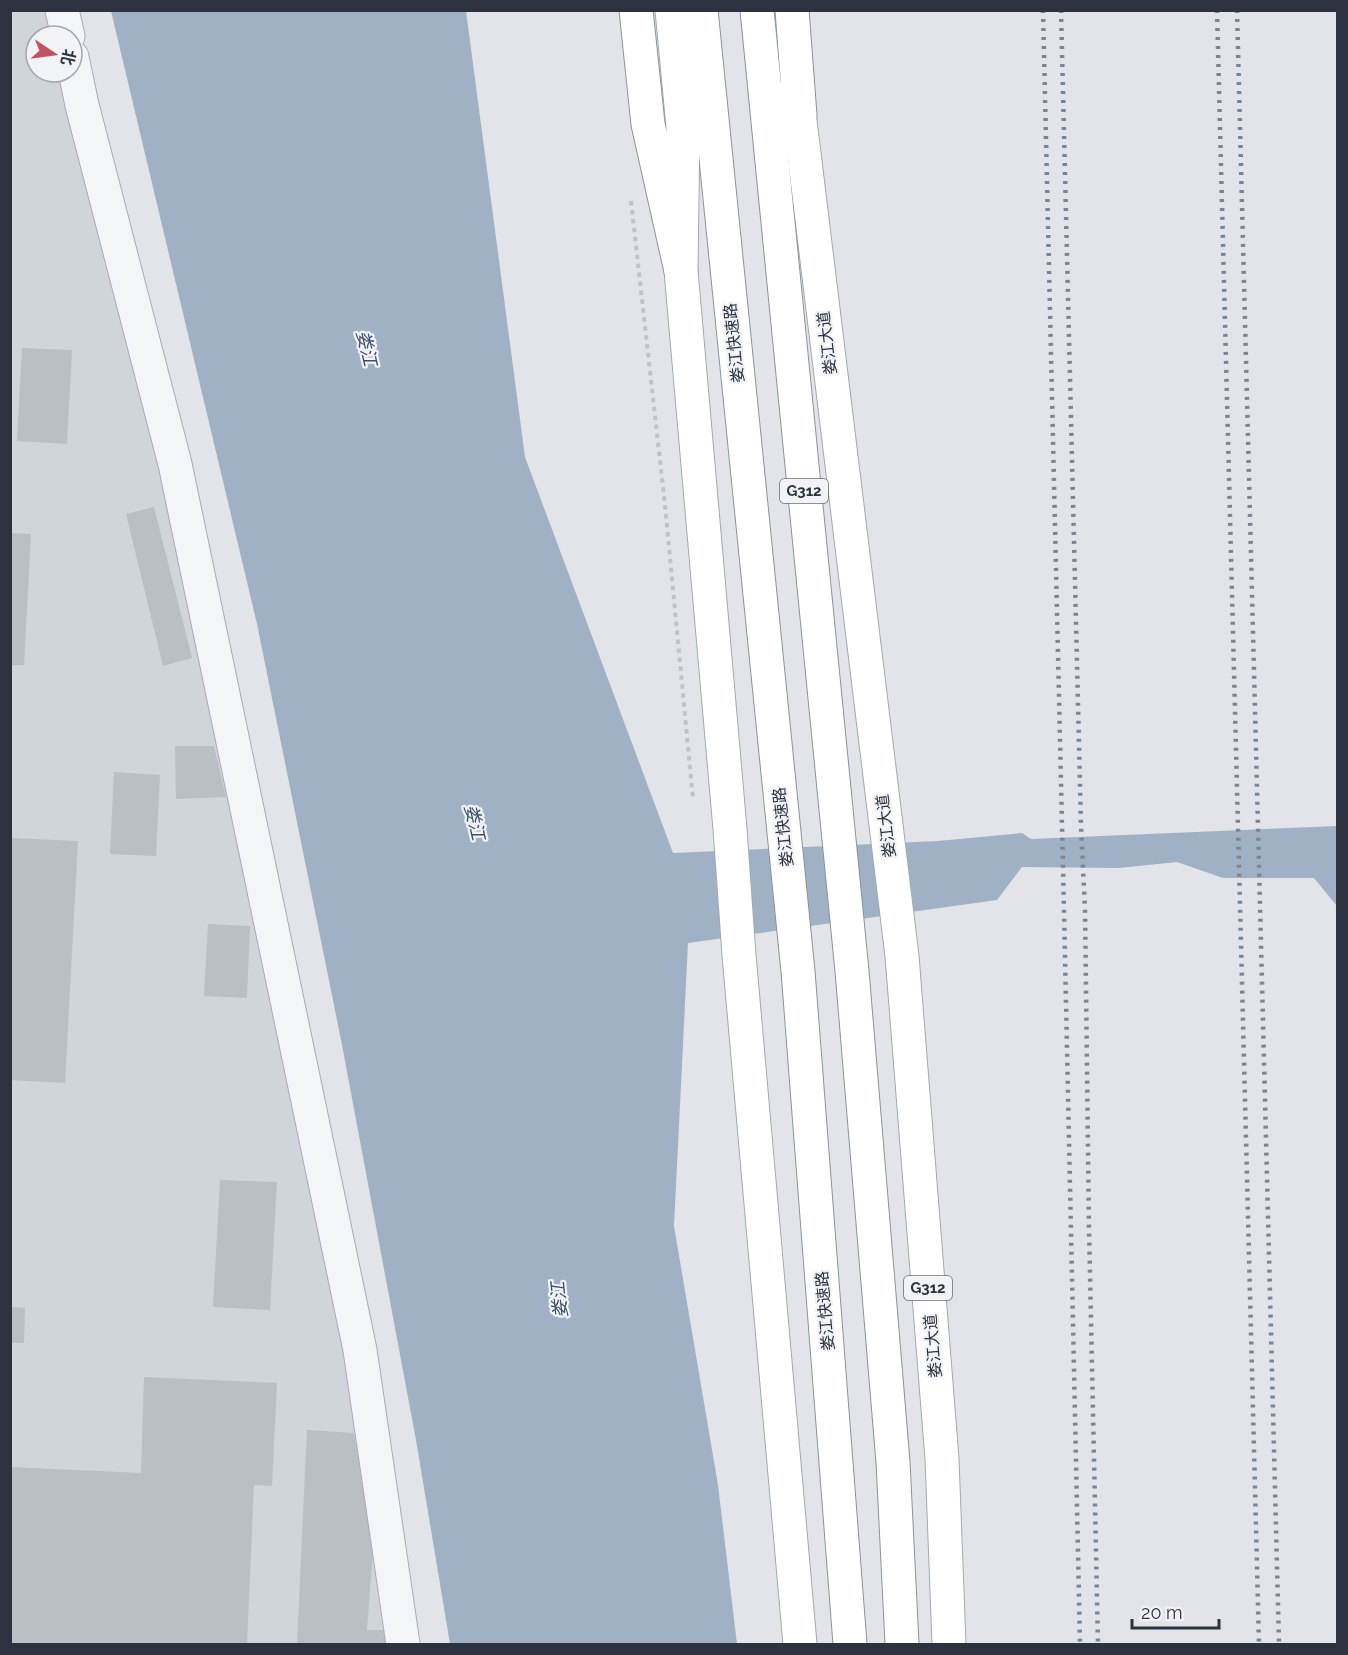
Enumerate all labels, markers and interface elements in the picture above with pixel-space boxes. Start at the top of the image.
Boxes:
north arrow [24,24,84,84]
text: 北 [57,47,79,67]
street label: 娄江快速路 [720,302,748,384]
street label: 娄江大道 [814,310,840,376]
water label: 娄江 [353,328,382,370]
road number: G312 [780,479,828,503]
street label: 娄江快速路 [769,786,797,868]
street label: 娄江大道 [873,793,899,859]
water label: 娄江 [461,802,490,844]
street label: 娄江快速路 [812,1270,838,1352]
road number: G312 [904,1276,952,1300]
water label: 娄江 [546,1279,571,1319]
street label: 娄江大道 [921,1313,945,1379]
scale bar [1132,1592,1219,1630]
text: 20 m [1141,1602,1183,1623]

